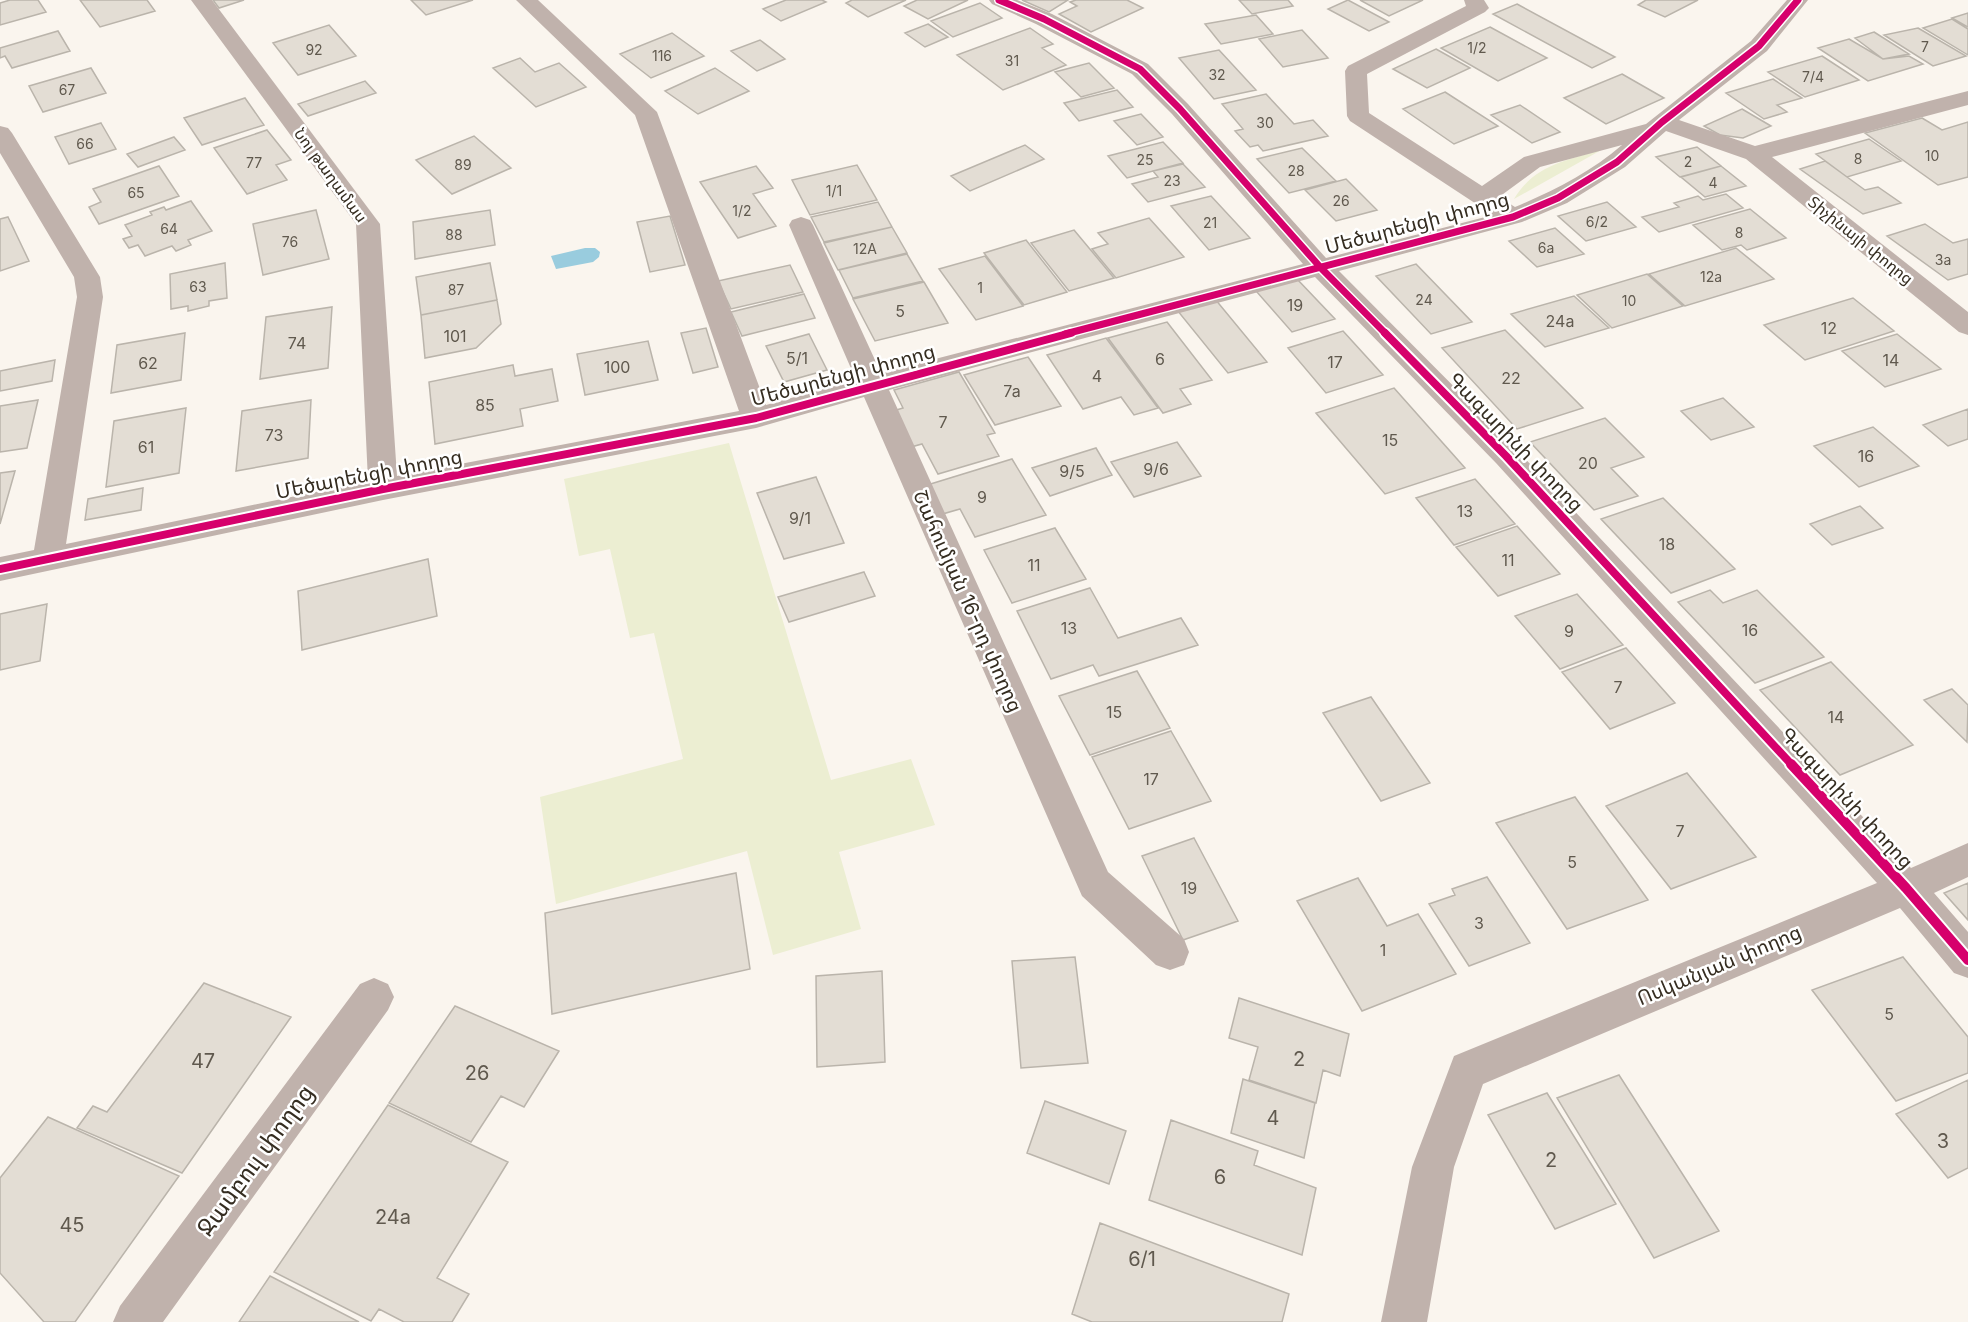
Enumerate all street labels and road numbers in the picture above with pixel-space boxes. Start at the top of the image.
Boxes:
street label: Նոյ թաղամաս [290,124,372,226]
street label: Մեծարենցի փողոց [1322,187,1512,259]
street label: Տիչինայի փողոց [1805,192,1917,288]
street label: Մեծարենցի փողոց [748,339,938,411]
street label: Գագարինի փողոց [1443,367,1589,517]
street label: Մեծարենցի փողոց [274,444,464,504]
street label: Շահումյան 16-րդ փողոց [908,486,1028,716]
street label: Գագարինի փողոց [1775,722,1919,874]
street label: Ոսկանյան փողոց [1633,920,1805,1010]
street label: Ջամբուլ փողոց [190,1079,320,1241]

